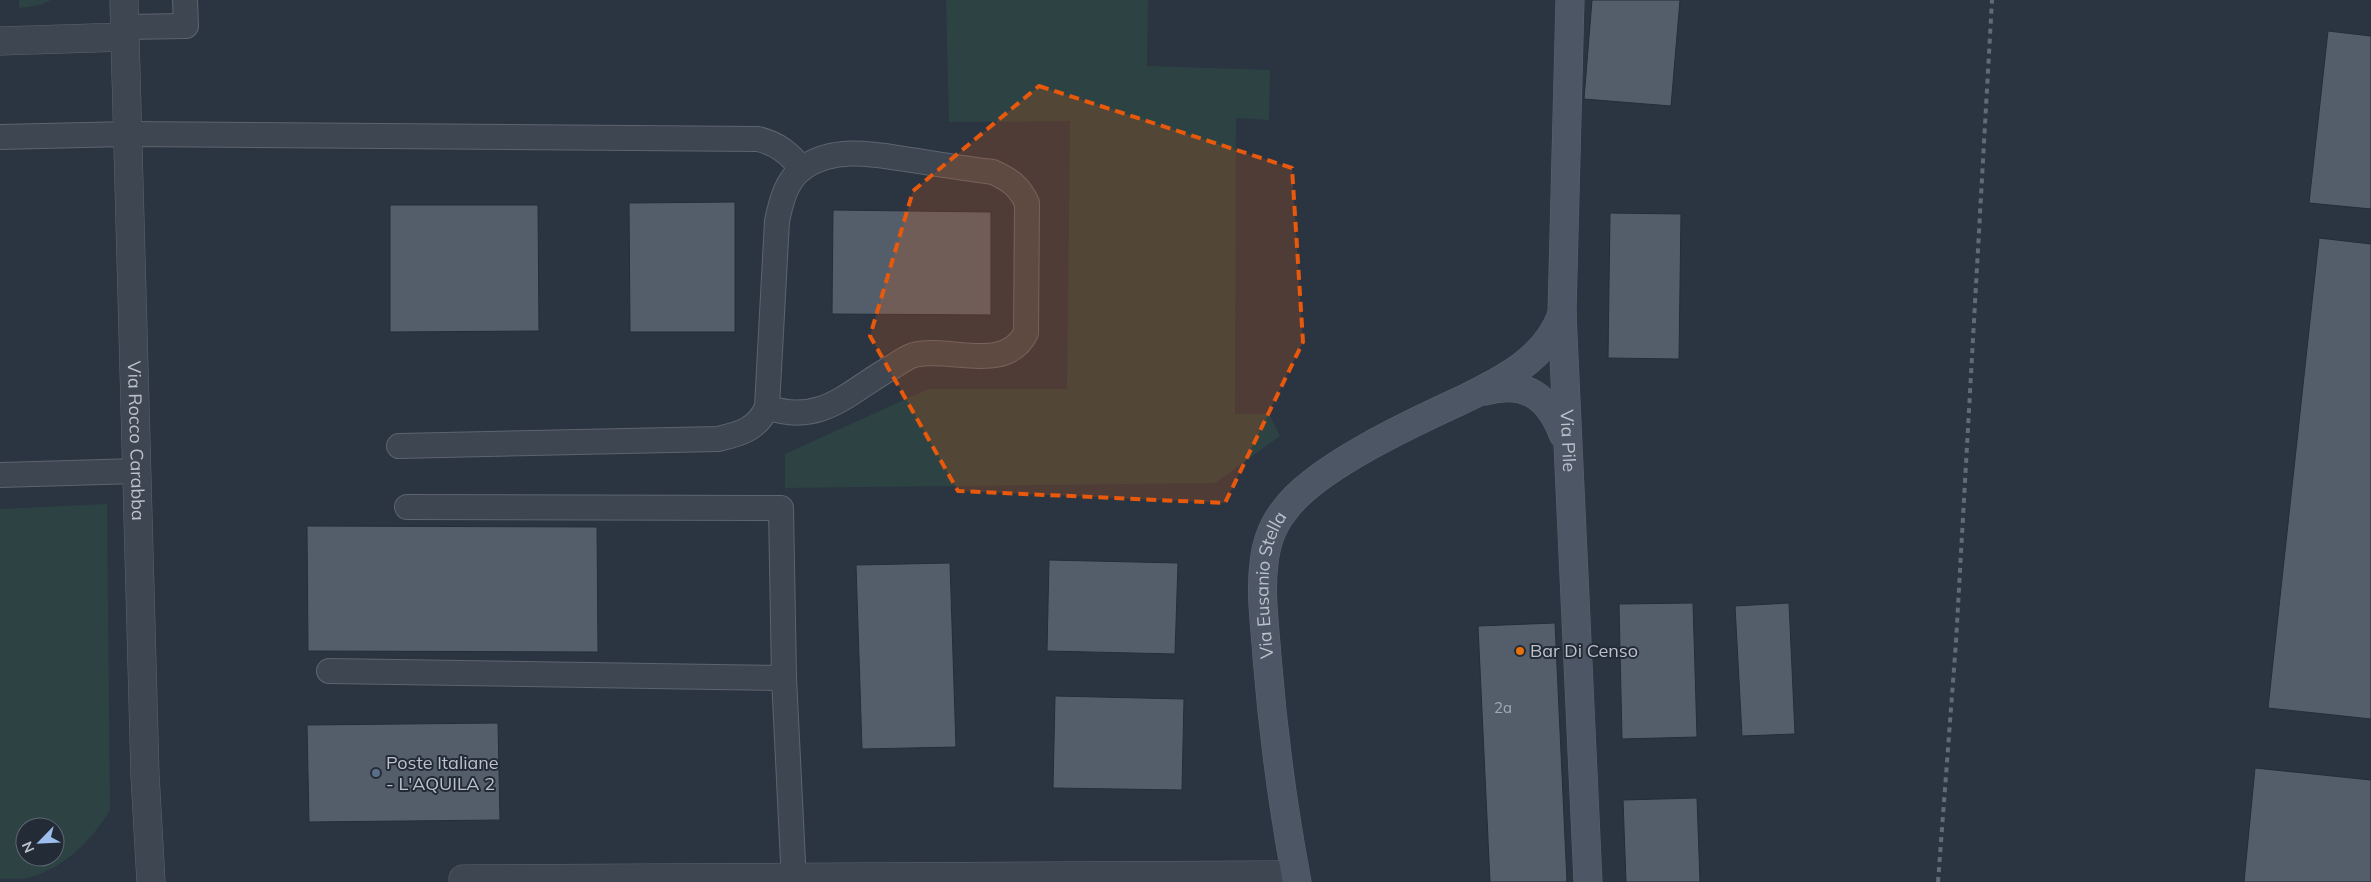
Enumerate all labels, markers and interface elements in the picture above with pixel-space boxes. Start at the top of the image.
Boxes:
street label: Via Rocco Carabba [123,361,150,521]
street label: Via Pile [1555,409,1581,472]
street label: Via Eusanio Stella [1250,507,1291,660]
place label: Bar Di Censo [1530,639,1638,662]
marker: Bar Di Censo [1514,645,1526,657]
house number: 2a [1494,698,1512,717]
place label: Poste Italiane - L'AQUILA 2 [386,751,499,795]
marker: Poste Italiane - L'AQUILA 2 [370,767,382,779]
north arrow [15,817,65,867]
text: N [18,839,38,856]

